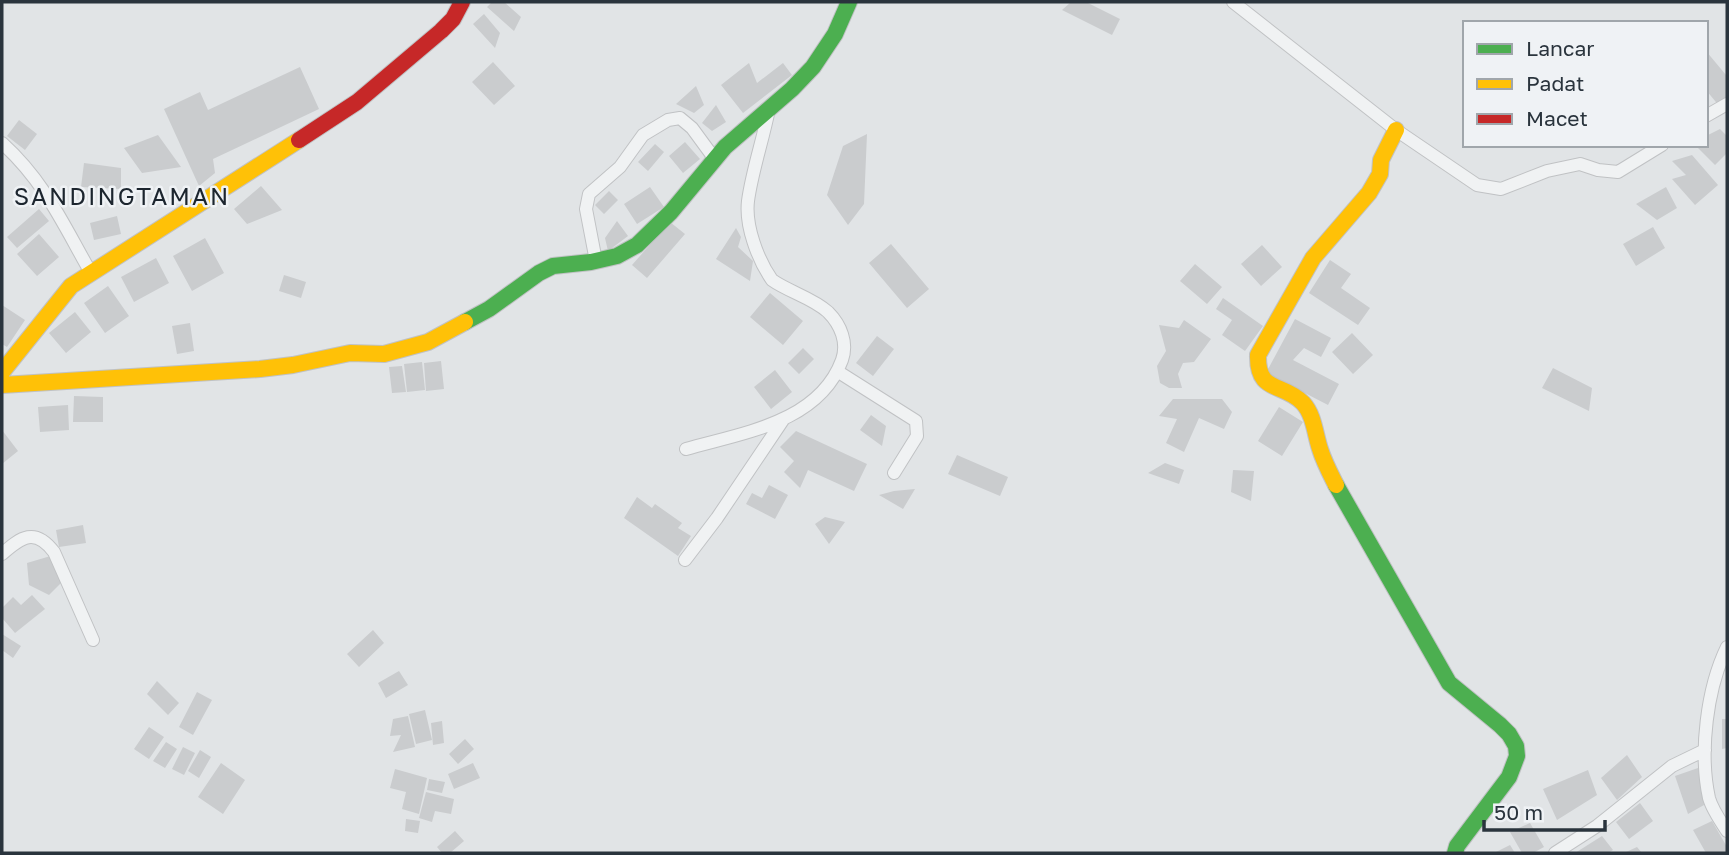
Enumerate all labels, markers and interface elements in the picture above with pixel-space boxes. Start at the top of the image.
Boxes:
legend [1463,21,1708,147]
text: Lancar [1526,35,1594,61]
text: Padat [1526,70,1584,96]
text: Macet [1526,105,1588,131]
district label: SANDINGTAMAN [14,181,230,210]
scale bar [1484,788,1605,832]
text: 50 m [1494,799,1543,825]

